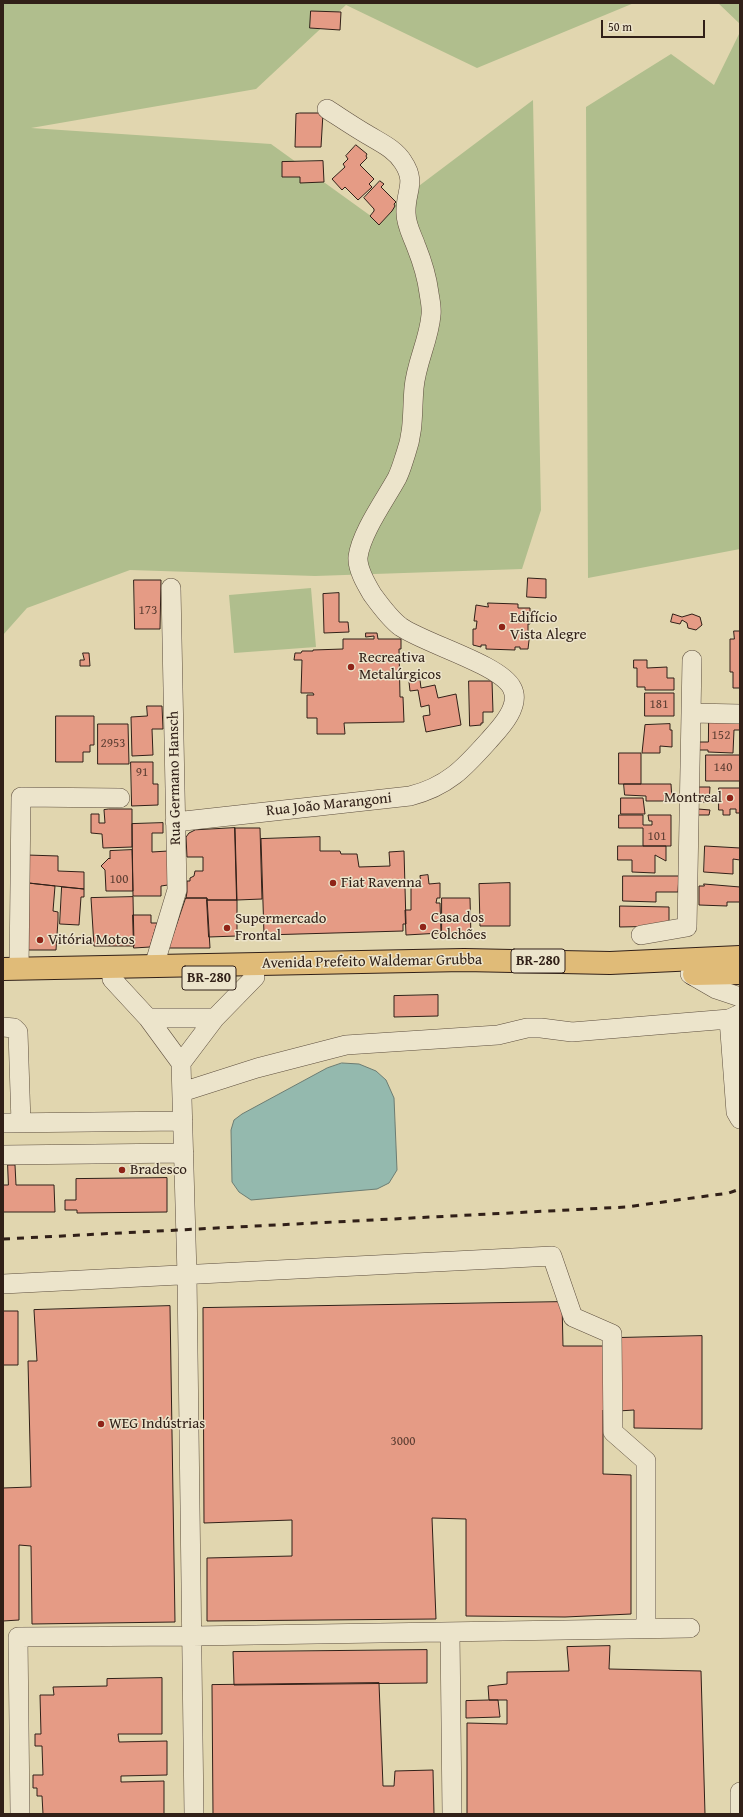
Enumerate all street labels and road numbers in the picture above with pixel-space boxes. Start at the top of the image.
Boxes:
street label: Rua Germano Hansch [165,711,185,845]
street label: Rua João Marangoni [265,789,393,821]
road number: BR-280 [511,949,565,973]
street label: Avenida Prefeito Waldemar Grubba [262,951,482,973]
road number: BR-280 [182,966,236,990]

